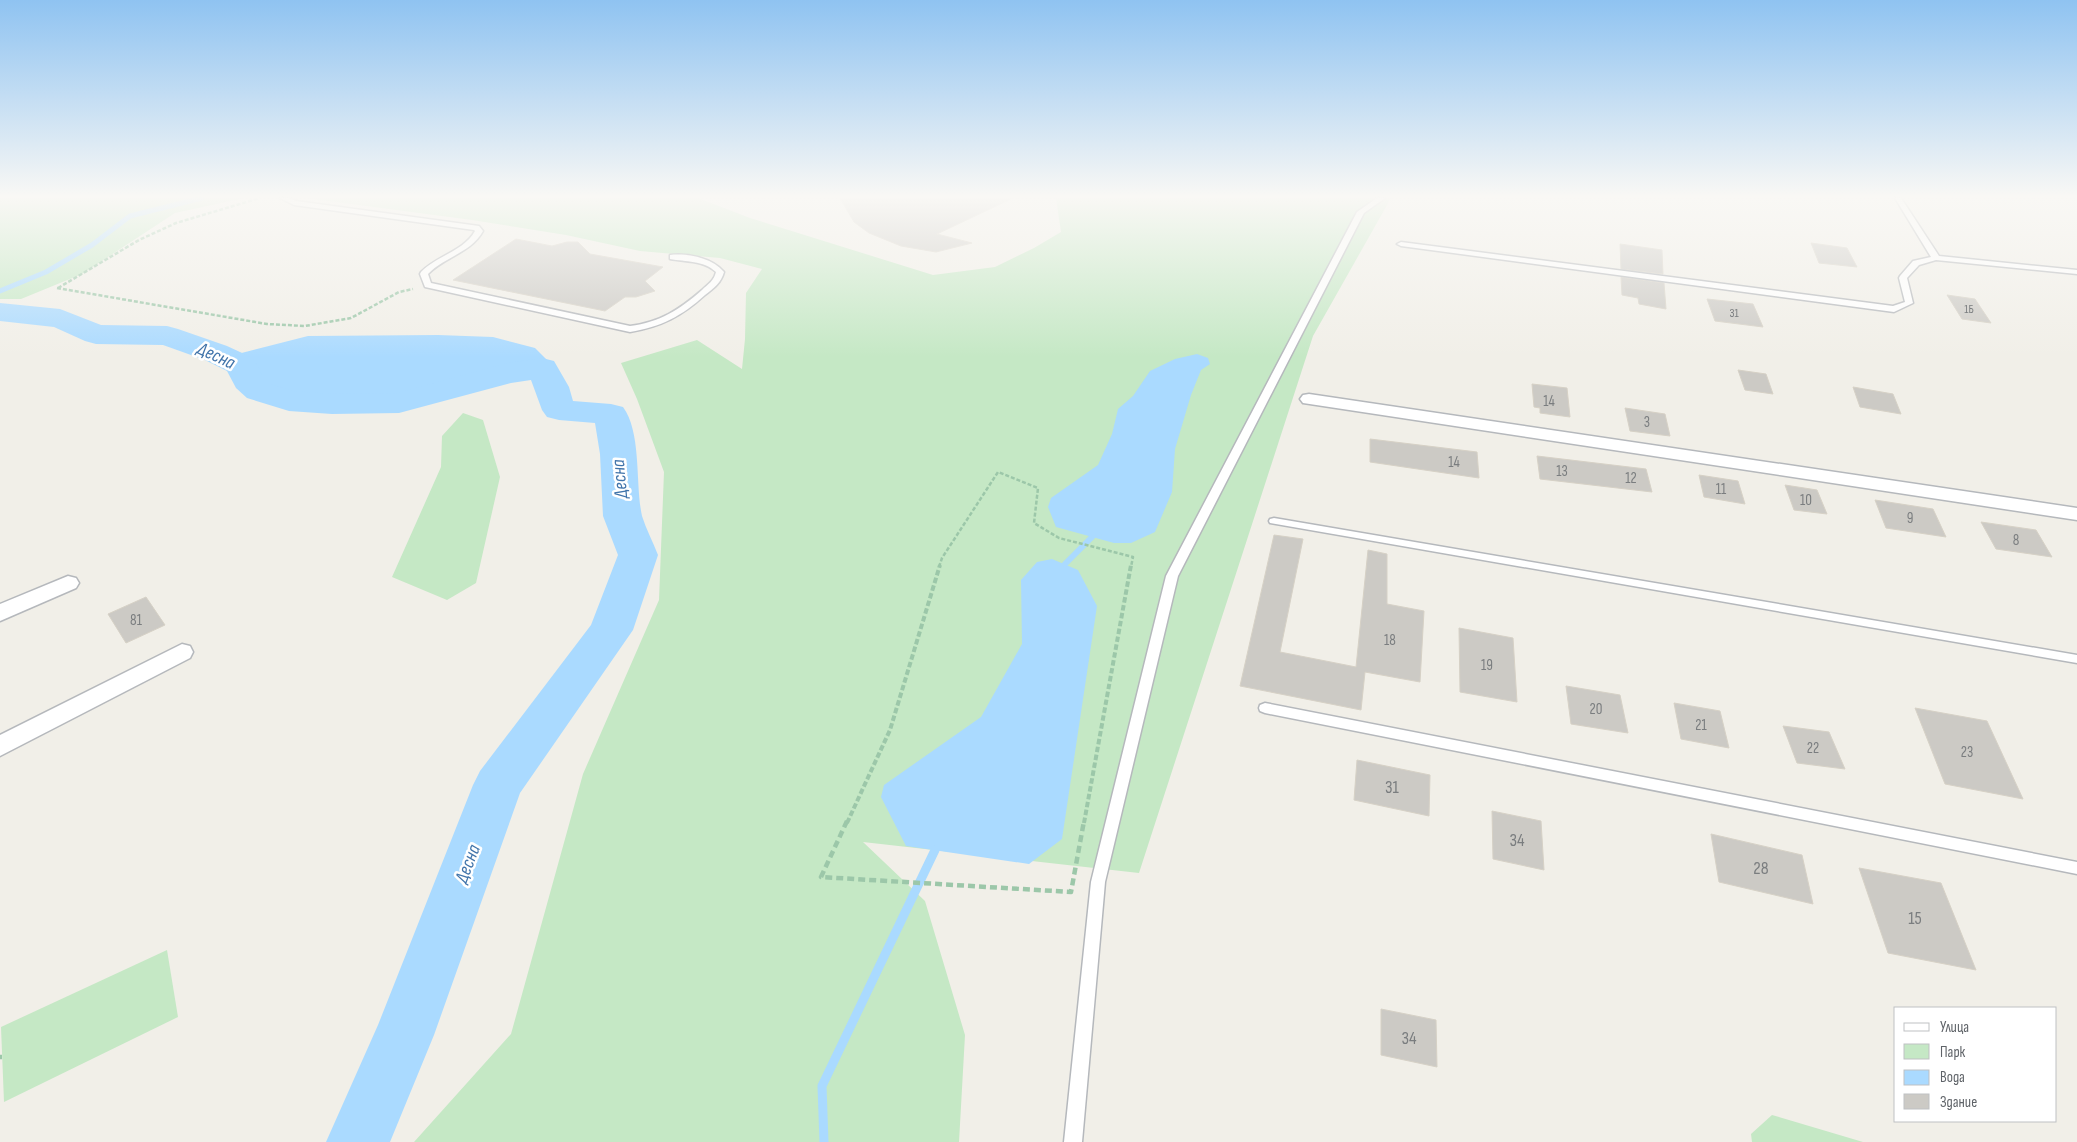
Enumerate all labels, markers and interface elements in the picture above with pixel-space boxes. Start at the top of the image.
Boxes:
house number: 1Б [1964,302,1974,317]
house number: 31 [1729,306,1739,321]
water label: Десна [192,337,239,375]
house number: 14 [1543,392,1555,411]
house number: 3 [1644,413,1650,432]
house number: 14 [1448,453,1460,472]
water label: Десна [607,458,633,501]
house number: 13 [1556,462,1568,481]
house number: 12 [1625,469,1637,488]
house number: 11 [1716,480,1727,499]
house number: 10 [1800,491,1812,510]
house number: 9 [1907,509,1913,528]
house number: 8 [2013,531,2019,550]
house number: 81 [130,611,143,630]
house number: 18 [1384,631,1396,650]
house number: 19 [1481,656,1493,675]
house number: 20 [1590,700,1602,719]
house number: 21 [1695,716,1707,735]
house number: 22 [1807,739,1819,758]
house number: 23 [1961,743,1973,762]
house number: 31 [1385,777,1400,798]
house number: 34 [1509,830,1525,851]
water label: Десна [450,841,486,887]
house number: 28 [1753,858,1769,879]
house number: 15 [1908,908,1922,929]
legend [1894,1007,2057,1122]
text: Улица [1940,1018,1969,1037]
house number: 34 [1401,1028,1417,1049]
text: Парк [1940,1043,1966,1062]
text: Вода [1940,1068,1965,1087]
text: Здание [1940,1093,1977,1112]

